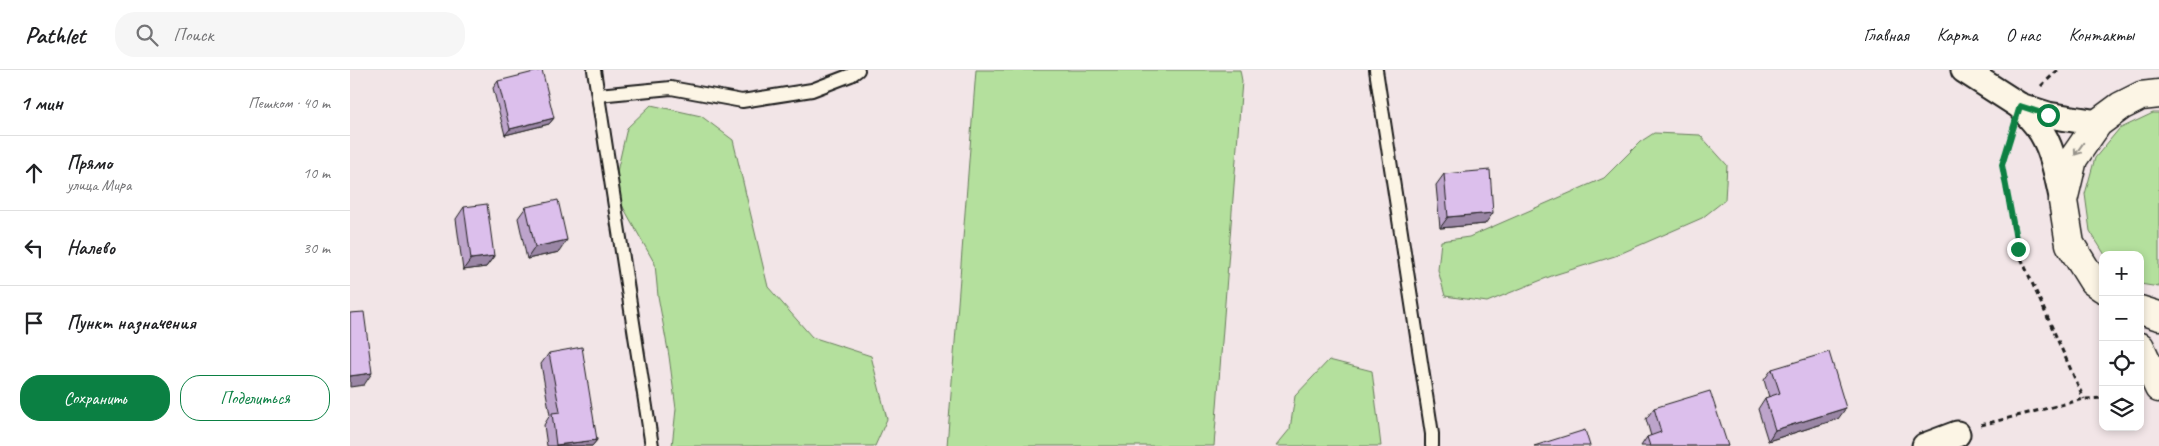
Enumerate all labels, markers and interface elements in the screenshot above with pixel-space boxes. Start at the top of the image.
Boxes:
search box [115,12,465,57]
text: Pathlet [25,20,85,50]
icon: search [133,21,161,49]
text: Поиск [173,23,213,47]
text: Главная [1864,24,1909,46]
text: Карта [1937,24,1978,46]
text: О нас [2006,24,2041,46]
text: Контакты [2069,24,2134,46]
text: 1 мин [20,90,63,116]
text: Пешком · 40 m [248,93,330,113]
route start [2037,104,2060,127]
one-way arrow [2074,142,2084,156]
text: Прямо [67,151,112,175]
icon: ahead [20,159,48,187]
text: 10 m [303,163,330,183]
text: улица Мира [67,175,131,195]
icon: left [20,234,48,262]
text: Налево [67,236,115,260]
text: 30 m [303,238,330,258]
route end [2007,238,2030,261]
map controls [2099,251,2144,431]
button: + [2099,251,2144,296]
button: − [2099,296,2144,341]
icon: arrive [20,309,48,337]
text: Пункт назначения [67,311,196,335]
button: locate [2099,341,2144,386]
button: Сохранить [20,375,170,421]
button: Поделиться [180,375,330,421]
button: layers [2099,386,2144,431]

